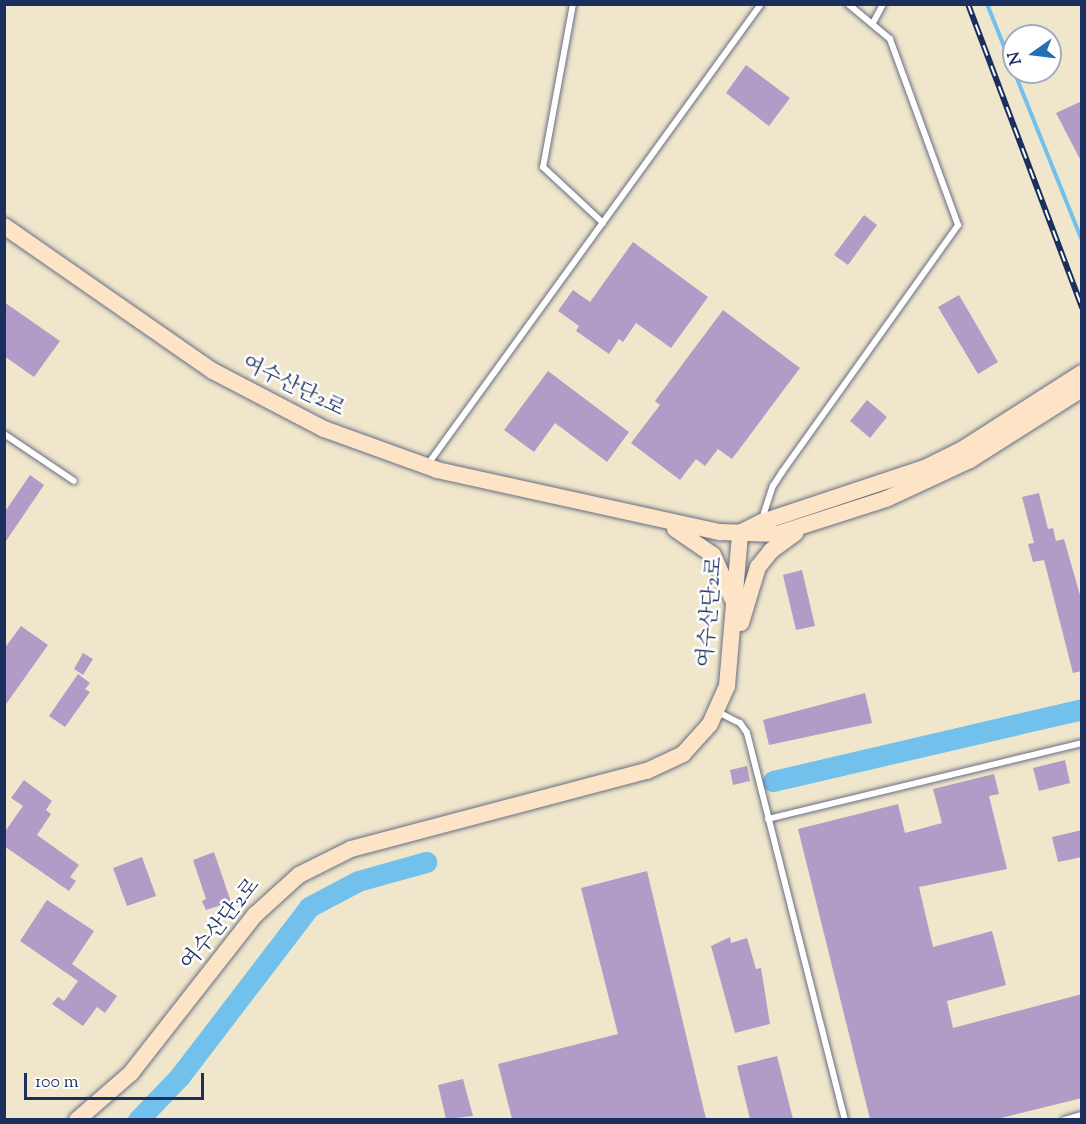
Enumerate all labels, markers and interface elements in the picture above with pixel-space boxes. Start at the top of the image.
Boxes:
north arrow [1002,24,1062,84]
text: N [1003,49,1029,67]
street label: 여수산단2로 [237,351,349,423]
street label: 여수산단2로 [694,555,728,669]
street label: 여수산단2로 [176,874,266,976]
scale bar [27,1061,207,1099]
text: 100 m [35,1070,79,1096]

